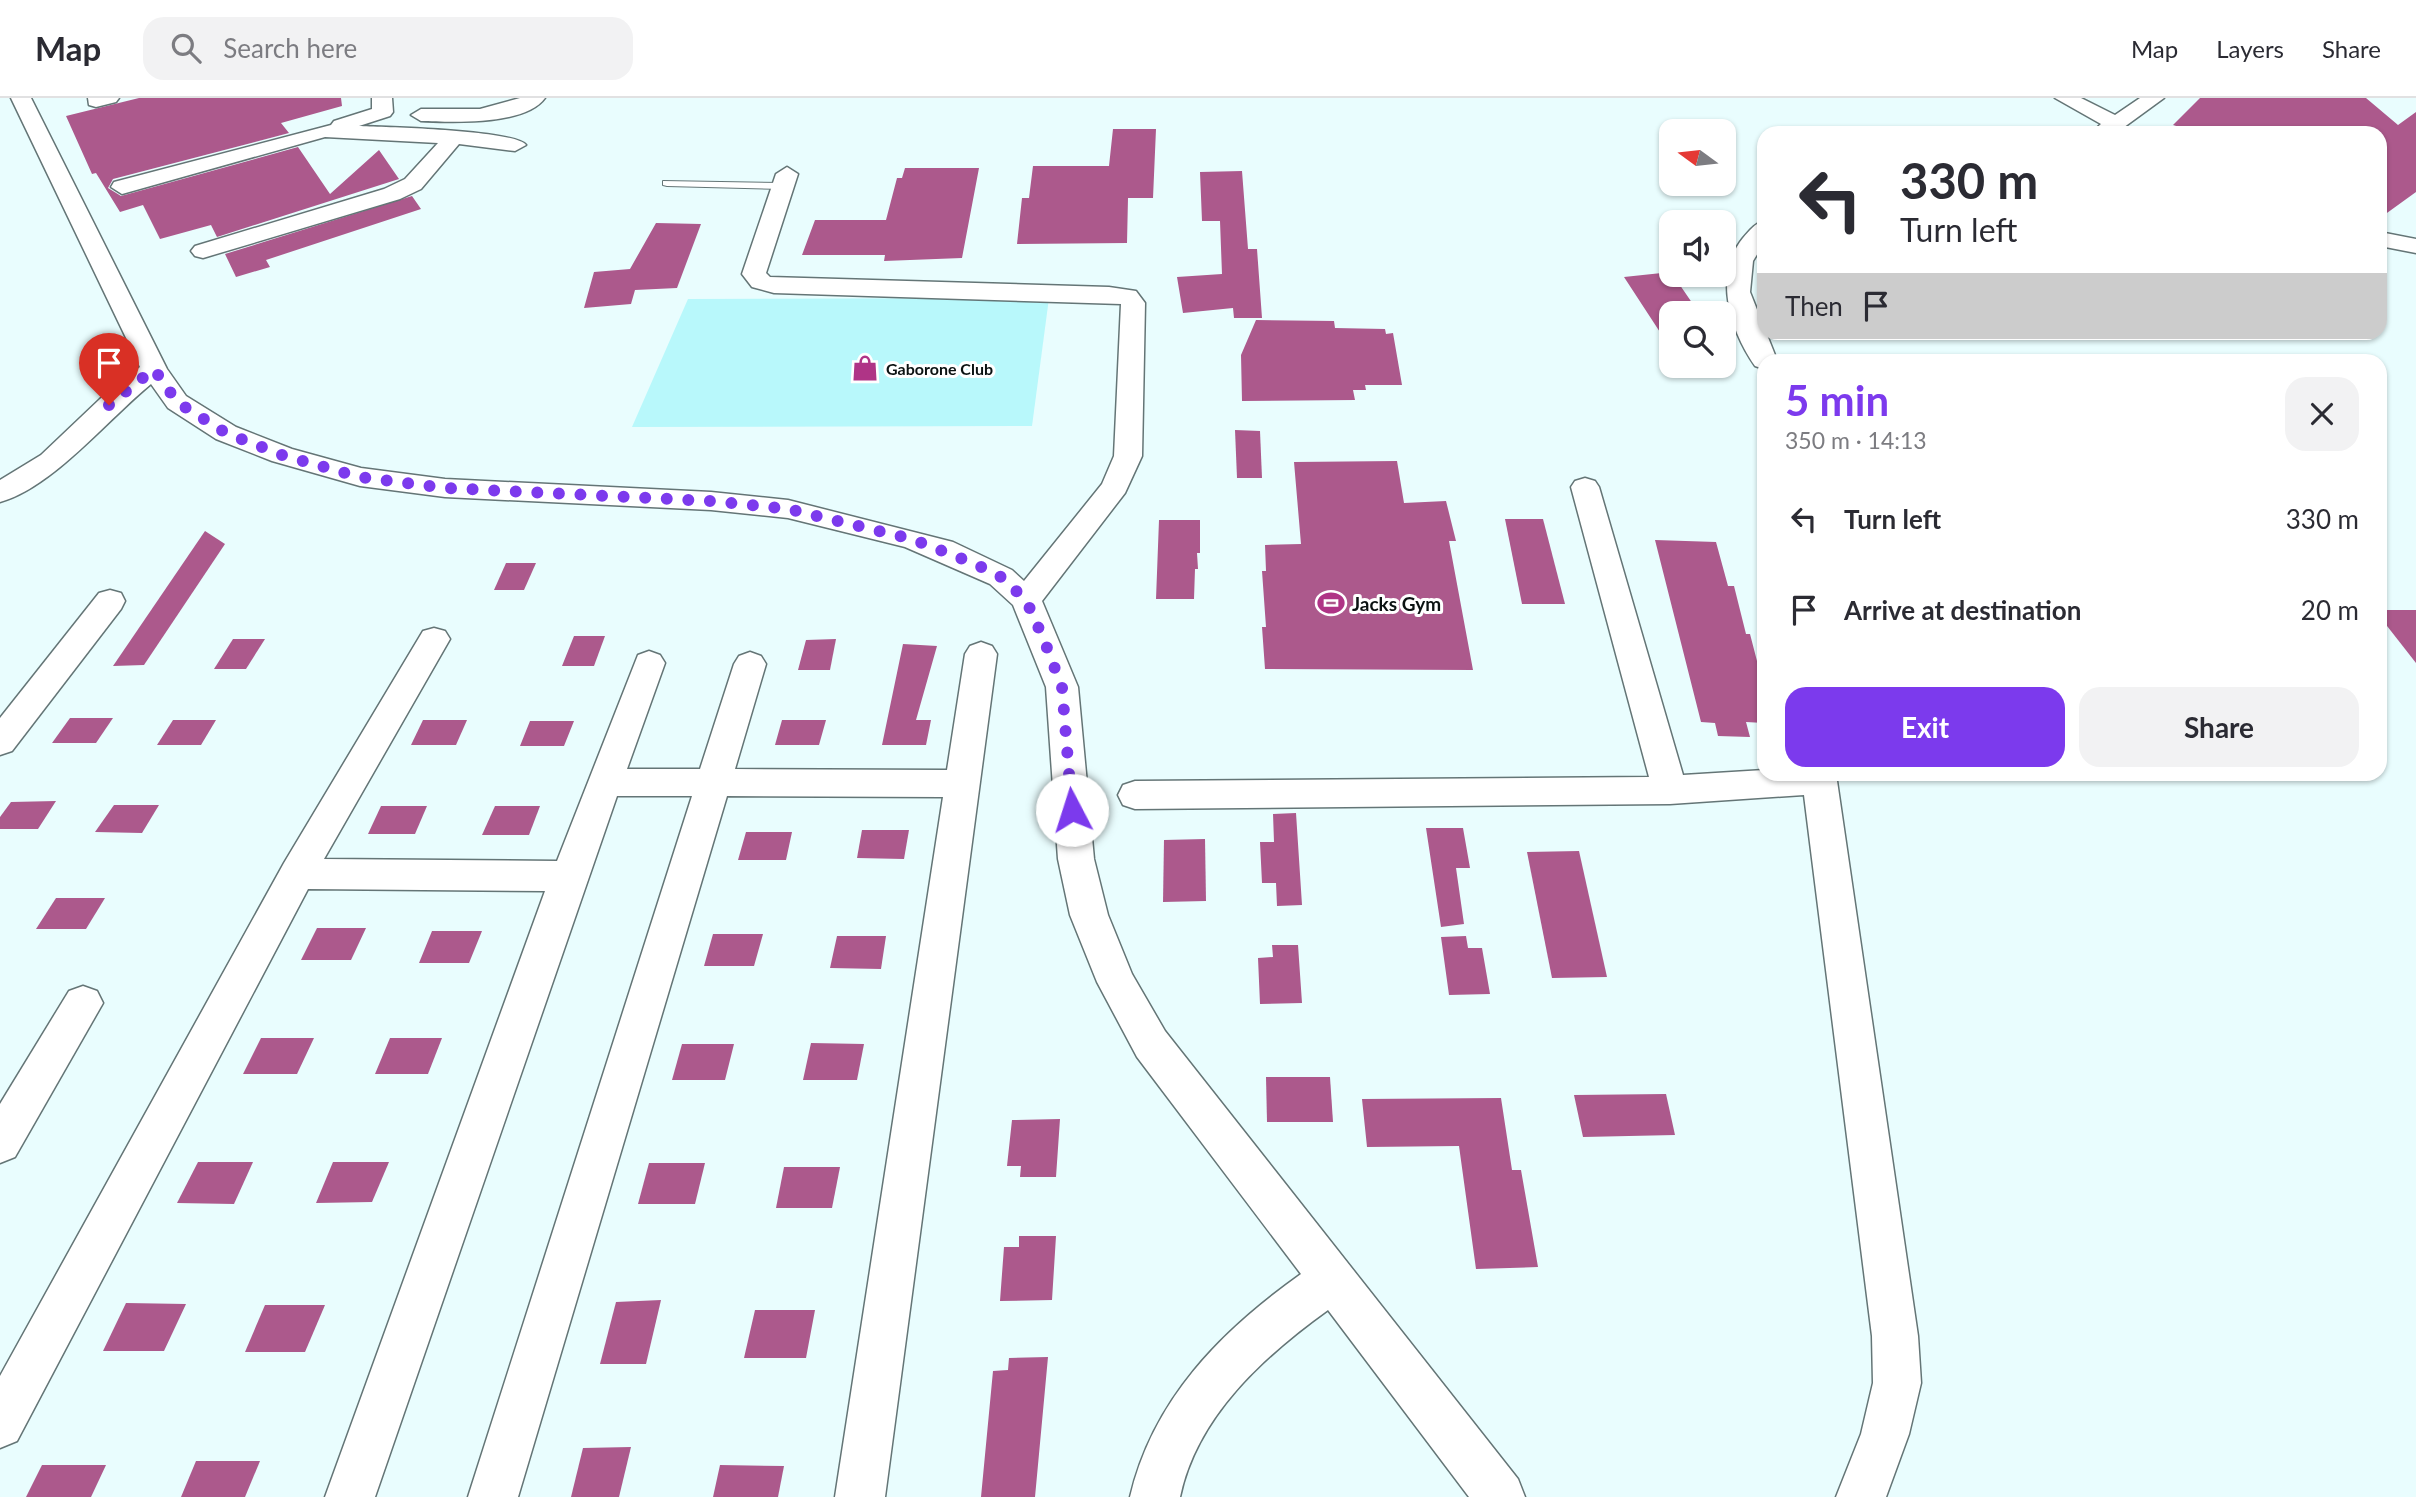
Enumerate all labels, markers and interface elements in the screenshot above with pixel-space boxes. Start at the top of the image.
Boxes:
search box [143,17,633,80]
text: Map [35,28,101,68]
icon: search [167,29,205,67]
text: Search here [223,32,357,64]
text: Map [2131,34,2178,63]
text: Layers [2216,34,2284,63]
text: Share [2322,34,2381,63]
north arrow [1659,119,1736,196]
map controls [1659,119,1736,378]
text: 330 m [1900,151,2038,209]
icon: left [1785,154,1876,245]
button: sound [1659,210,1736,287]
text: Turn left [1900,210,2017,249]
icon: arrive [1857,287,1895,325]
text: Then [1785,290,1843,322]
button: search [1659,301,1736,378]
pin [79,333,139,405]
icon: arrive [90,344,128,382]
shop icon: Gaborone Club [850,353,880,383]
place label: Gaborone Club [886,359,993,378]
text: 5 min [1785,375,1889,425]
button: close [2285,377,2359,451]
text: 350 m · 14:13 [1785,426,1927,454]
icon: left [1785,500,1823,538]
text: Turn left [1844,503,1941,535]
text: 330 m [2286,503,2359,535]
sports icon: Jacks Gym [1316,588,1346,618]
icon: arrive [1785,591,1823,629]
place label: Jacks Gym [1352,592,1441,615]
text: Arrive at destination [1844,594,2081,626]
text: 20 m [2301,594,2359,626]
button: Exit [1785,687,2065,767]
button: Share [2079,687,2359,767]
position arrow [1035,773,1109,847]

